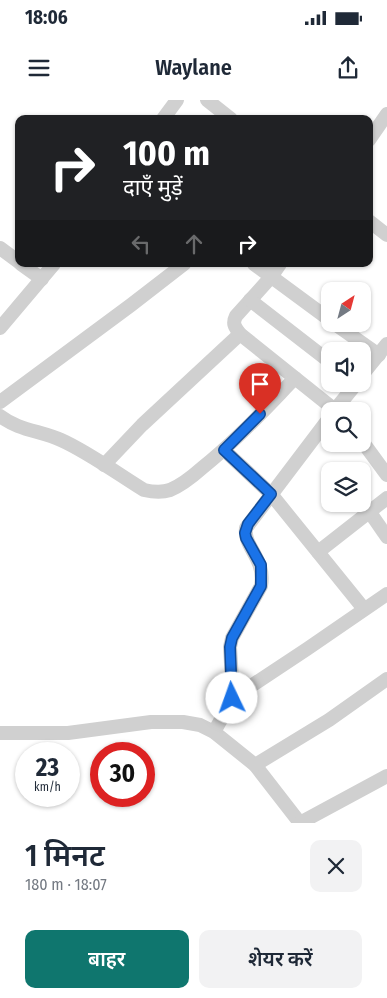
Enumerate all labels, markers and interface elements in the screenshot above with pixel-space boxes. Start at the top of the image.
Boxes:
text: 18:06 [25,6,68,29]
icon: menu [25,54,53,82]
text: Waylane [155,54,232,81]
icon: share [334,54,362,82]
text: 100 m [123,132,210,174]
icon: right [40,135,105,200]
text: दाएँ मुड़ें [123,174,183,201]
icon: left [127,230,155,258]
icon: ahead [180,230,208,258]
icon: right [233,230,261,258]
north arrow [321,282,371,332]
map controls [321,282,371,512]
button: sound [321,342,371,392]
pin [239,363,281,414]
icon: arrive [246,370,274,398]
button: search [321,402,371,452]
button: layers [321,462,371,512]
position arrow [205,671,257,723]
speed limit sign: 30 [90,742,155,807]
text: 23 [36,753,59,783]
text: km/h [34,780,61,794]
text: 1 मिनट [25,838,105,874]
button: close [310,840,362,892]
text: 180 m · 18:07 [25,875,107,894]
button: बाहर [25,930,189,988]
button: शेयर करें [199,930,362,988]

